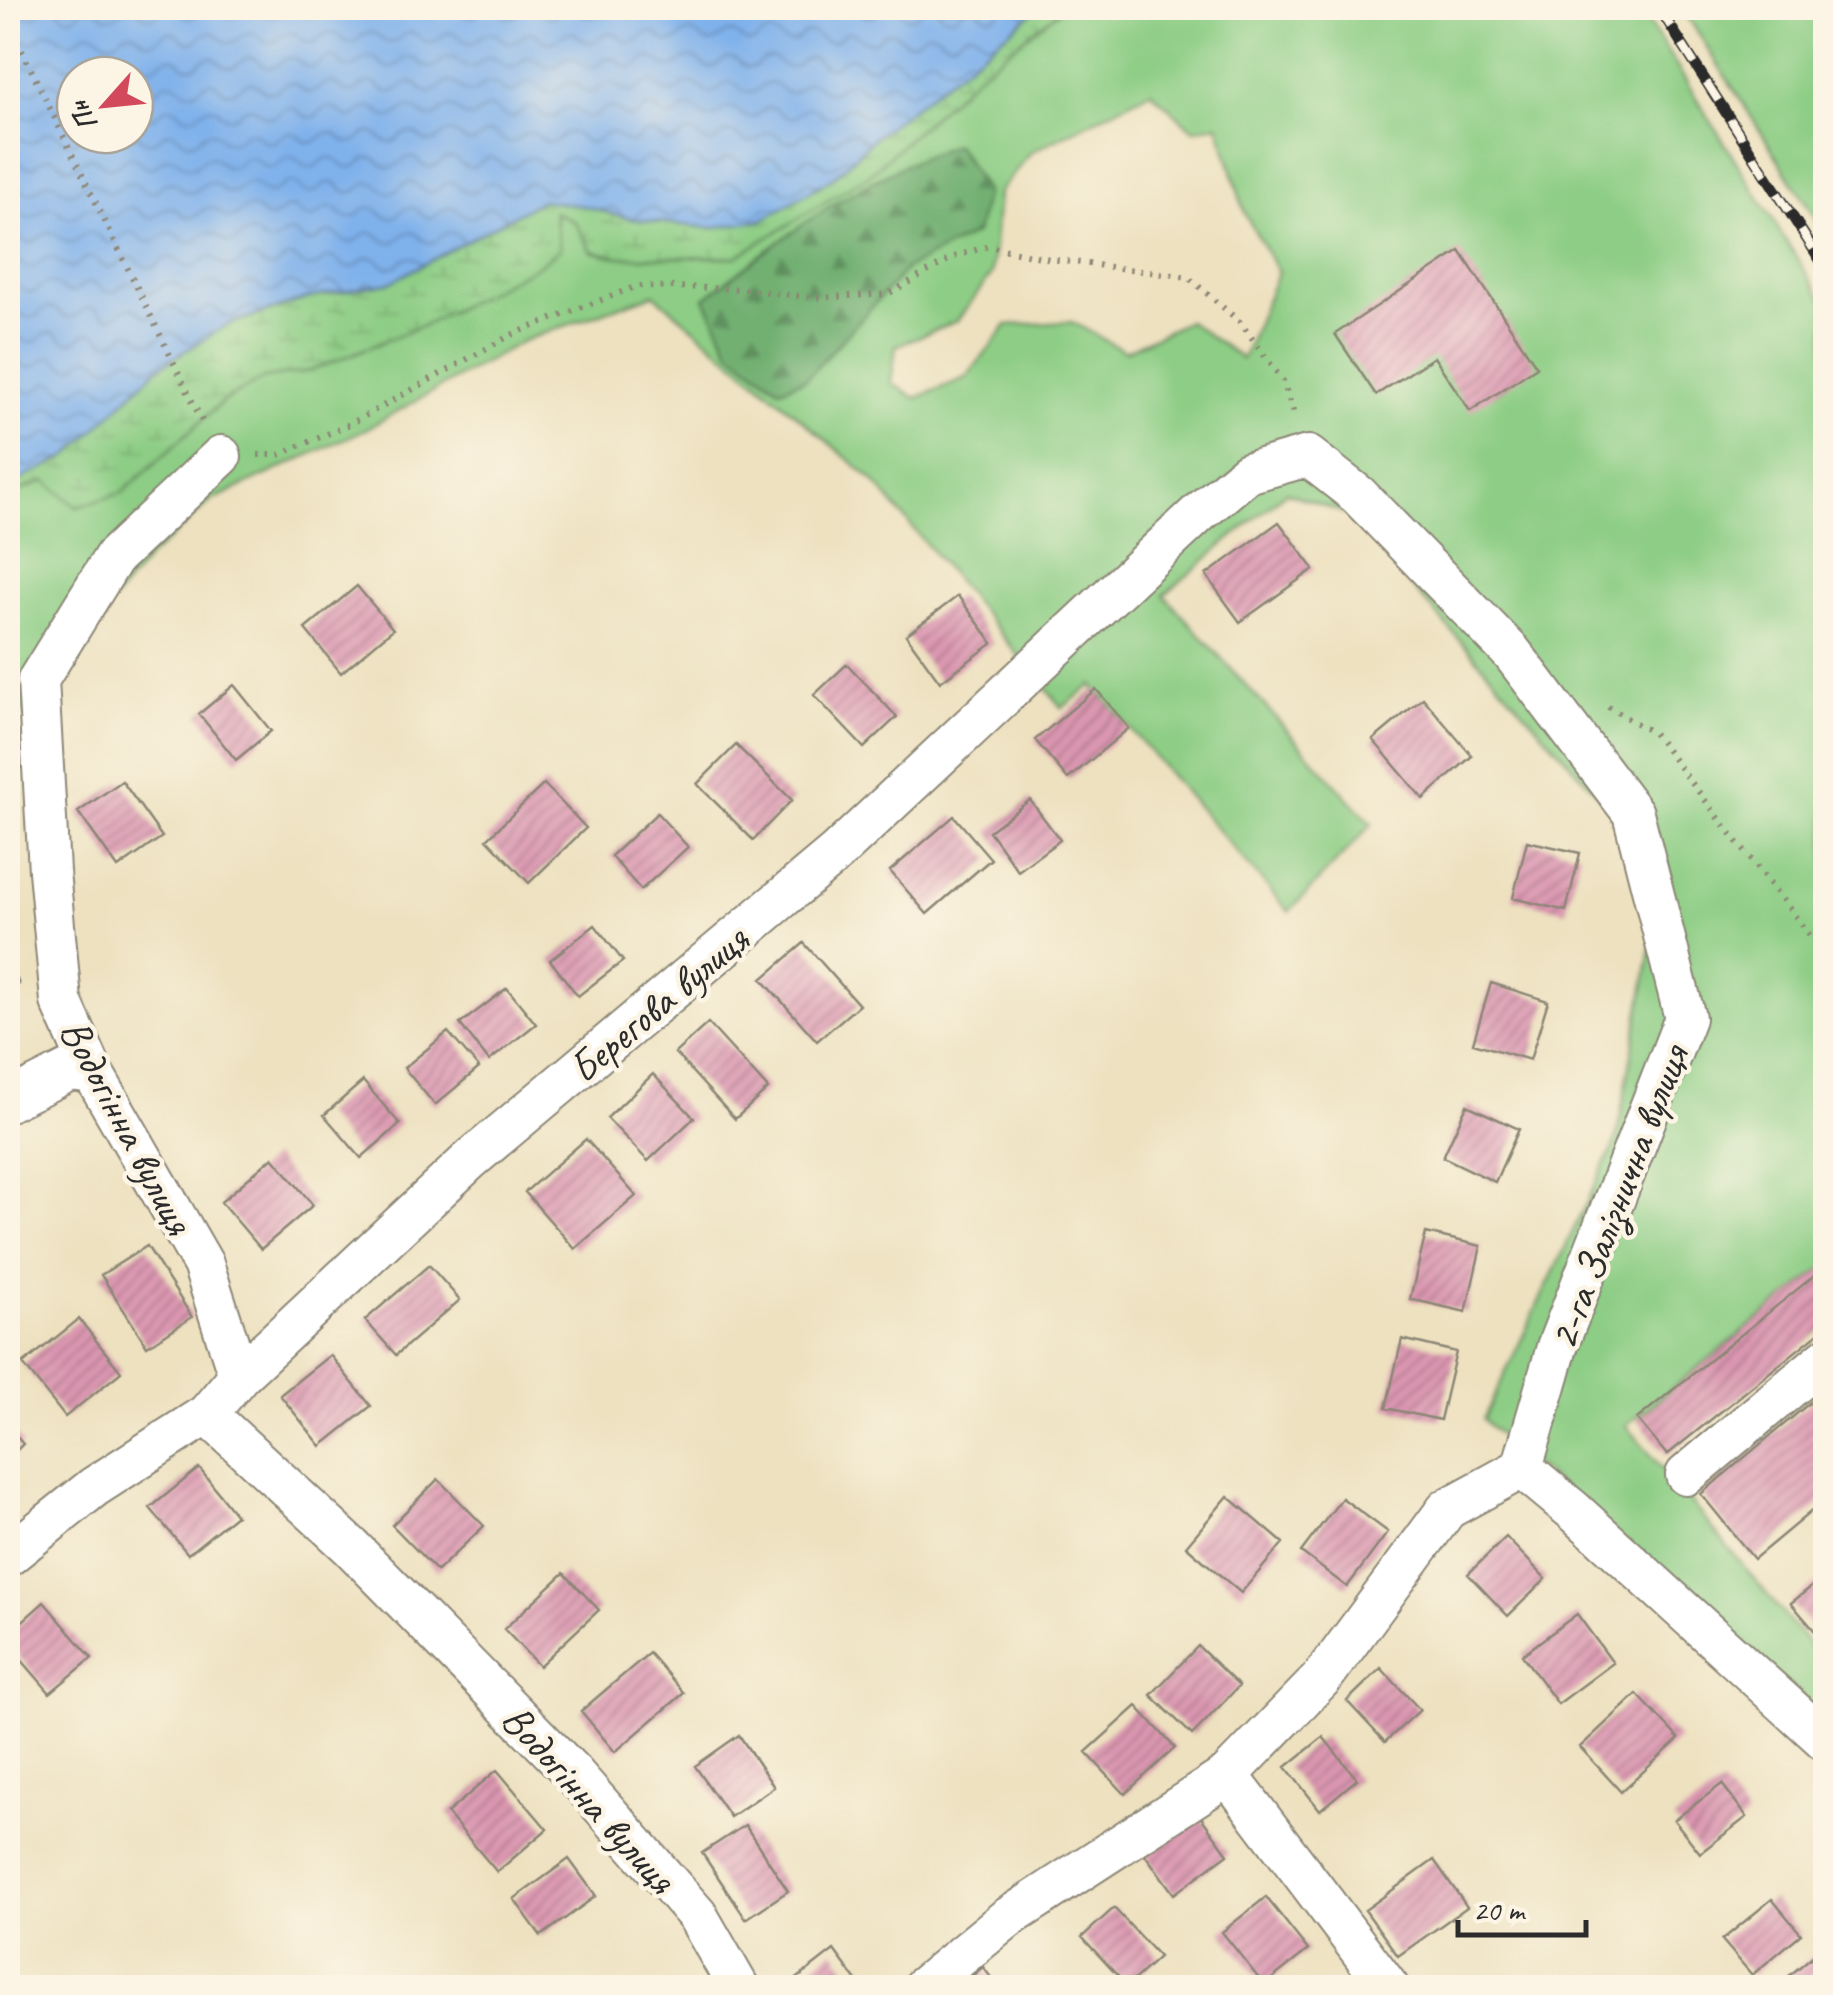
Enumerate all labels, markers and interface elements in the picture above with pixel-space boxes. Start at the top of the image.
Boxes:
north arrow [55,55,155,155]
text: Пн [60,94,105,137]
street label: Берегова вулиця [558,912,761,1095]
street label: Водогінна вулиця [48,1010,206,1245]
street label: 2-га Залізнична вулиця [1536,1036,1702,1357]
street label: Водогінна вулиця [490,1693,689,1906]
scale bar [1458,1875,1586,1937]
text: 20 m [1473,1891,1526,1929]

